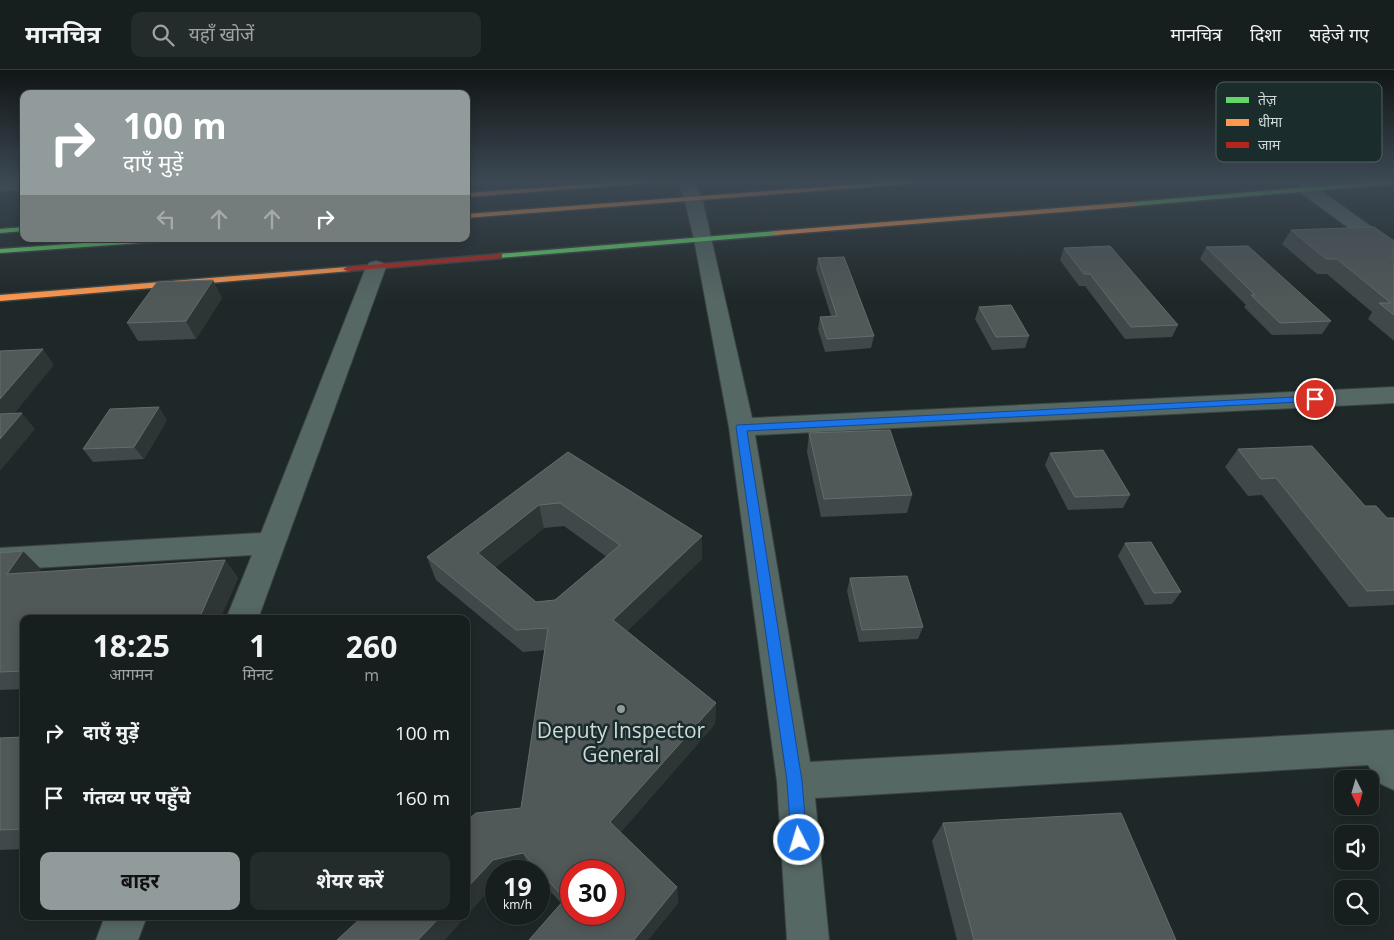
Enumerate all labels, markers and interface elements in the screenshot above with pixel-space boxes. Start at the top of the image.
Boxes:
search box [131,12,481,57]
text: मानचित्र [25,17,101,50]
icon: search [149,21,177,49]
text: यहाँ खोजें [189,21,254,47]
text: मानचित्र [1171,22,1222,46]
text: दिशा [1250,22,1281,46]
text: सहेजे गए [1309,22,1369,46]
legend [1216,82,1382,162]
text: तेज़ [1258,90,1277,109]
text: 100 m [123,102,227,149]
icon: right [40,110,105,175]
text: धीमा [1258,112,1283,131]
text: जाम [1258,135,1281,154]
text: दाएँ मुड़ें [123,147,183,177]
icon: left [152,205,180,233]
icon: ahead [205,205,233,233]
icon: ahead [258,205,286,233]
icon: right [311,205,339,233]
pin [1294,378,1336,420]
icon: arrive [1301,385,1329,413]
text: 18:25 [93,625,170,666]
text: 1 [249,625,266,666]
text: 260 [346,626,397,667]
text: आगमन [109,663,153,685]
text: मिनट [243,663,273,685]
text: m [364,664,379,686]
marker: Deputy Inspector General [615,703,627,715]
place label: Deputy Inspector General [537,716,706,768]
icon: right [40,719,68,747]
text: दाएँ मुड़ें [83,719,139,745]
text: 100 m [395,720,450,746]
north arrow [1334,770,1379,815]
map controls [1334,770,1379,925]
icon: arrive [40,784,68,812]
text: गंतव्य पर पहुँचे [83,784,191,810]
text: 160 m [395,785,450,811]
position arrow [772,813,824,865]
button: sound [1334,825,1379,870]
button: बाहर [40,852,240,910]
button: शेयर करें [250,852,450,910]
speed limit sign: 30 [560,860,625,925]
text: 19 [503,869,532,903]
button: search [1334,880,1379,925]
text: km/h [503,896,532,913]

